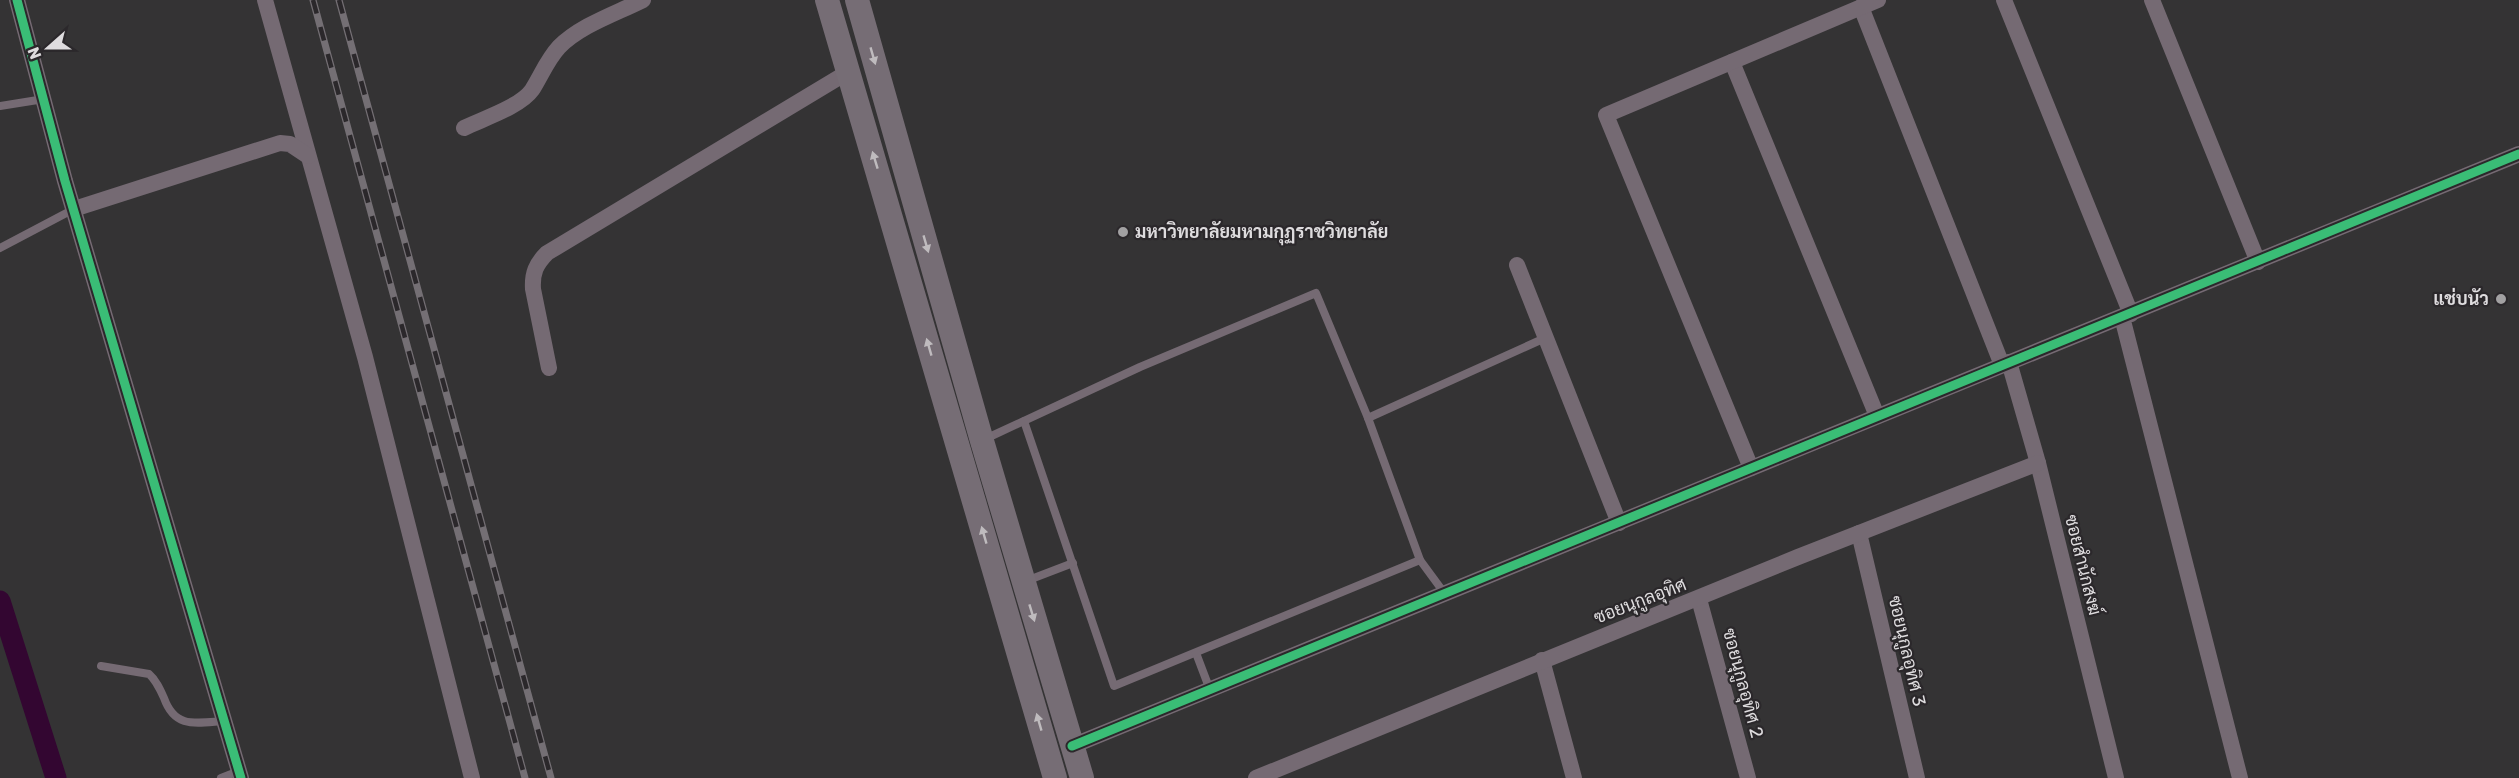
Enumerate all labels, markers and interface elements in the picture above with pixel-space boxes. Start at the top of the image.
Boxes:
north arrow [18,18,78,78]
text: N [24,44,45,62]
one-way arrow [869,47,878,65]
one-way arrow [870,151,879,169]
place label: มหาวิทยาลัยมหามกุฏราชวิทยาลัย [1135,220,1388,246]
marker: มหาวิทยาลัยมหามกุฏราชวิทยาลัย [1116,225,1130,239]
one-way arrow [922,235,931,253]
place label: แช่บนัว [2433,287,2489,310]
marker: แช่บนัว [2494,292,2508,306]
one-way arrow [924,338,933,356]
street label: ซอยสำนักสงฆ์ [2060,512,2108,618]
one-way arrow [979,526,988,544]
street label: ซอยนุกูลอุทิศ [1591,573,1690,631]
street label: ซอยนุกูลอุทิศ 3 [1882,594,1930,709]
one-way arrow [1028,604,1037,622]
street label: ซอยนุกูลอุทิศ 2 [1716,626,1768,741]
one-way arrow [1034,713,1043,731]

